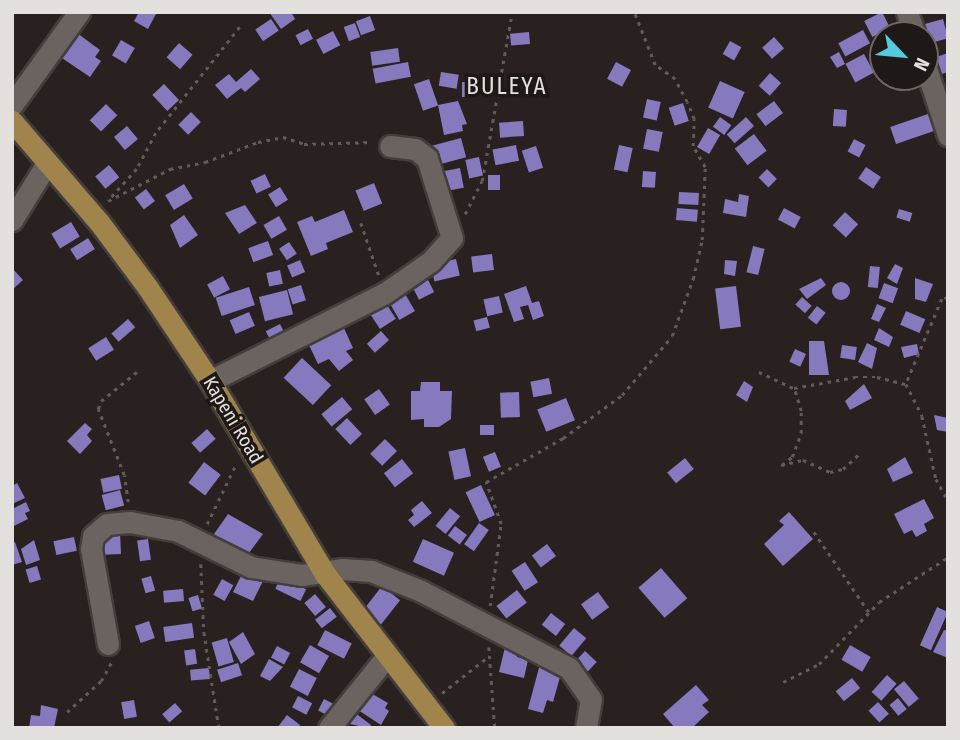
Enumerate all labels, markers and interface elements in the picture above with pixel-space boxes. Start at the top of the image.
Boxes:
north arrow [869,21,939,91]
text: N [909,54,934,75]
district label: BULEYA [467,72,547,100]
street label: Kapeni Road [198,372,268,468]

